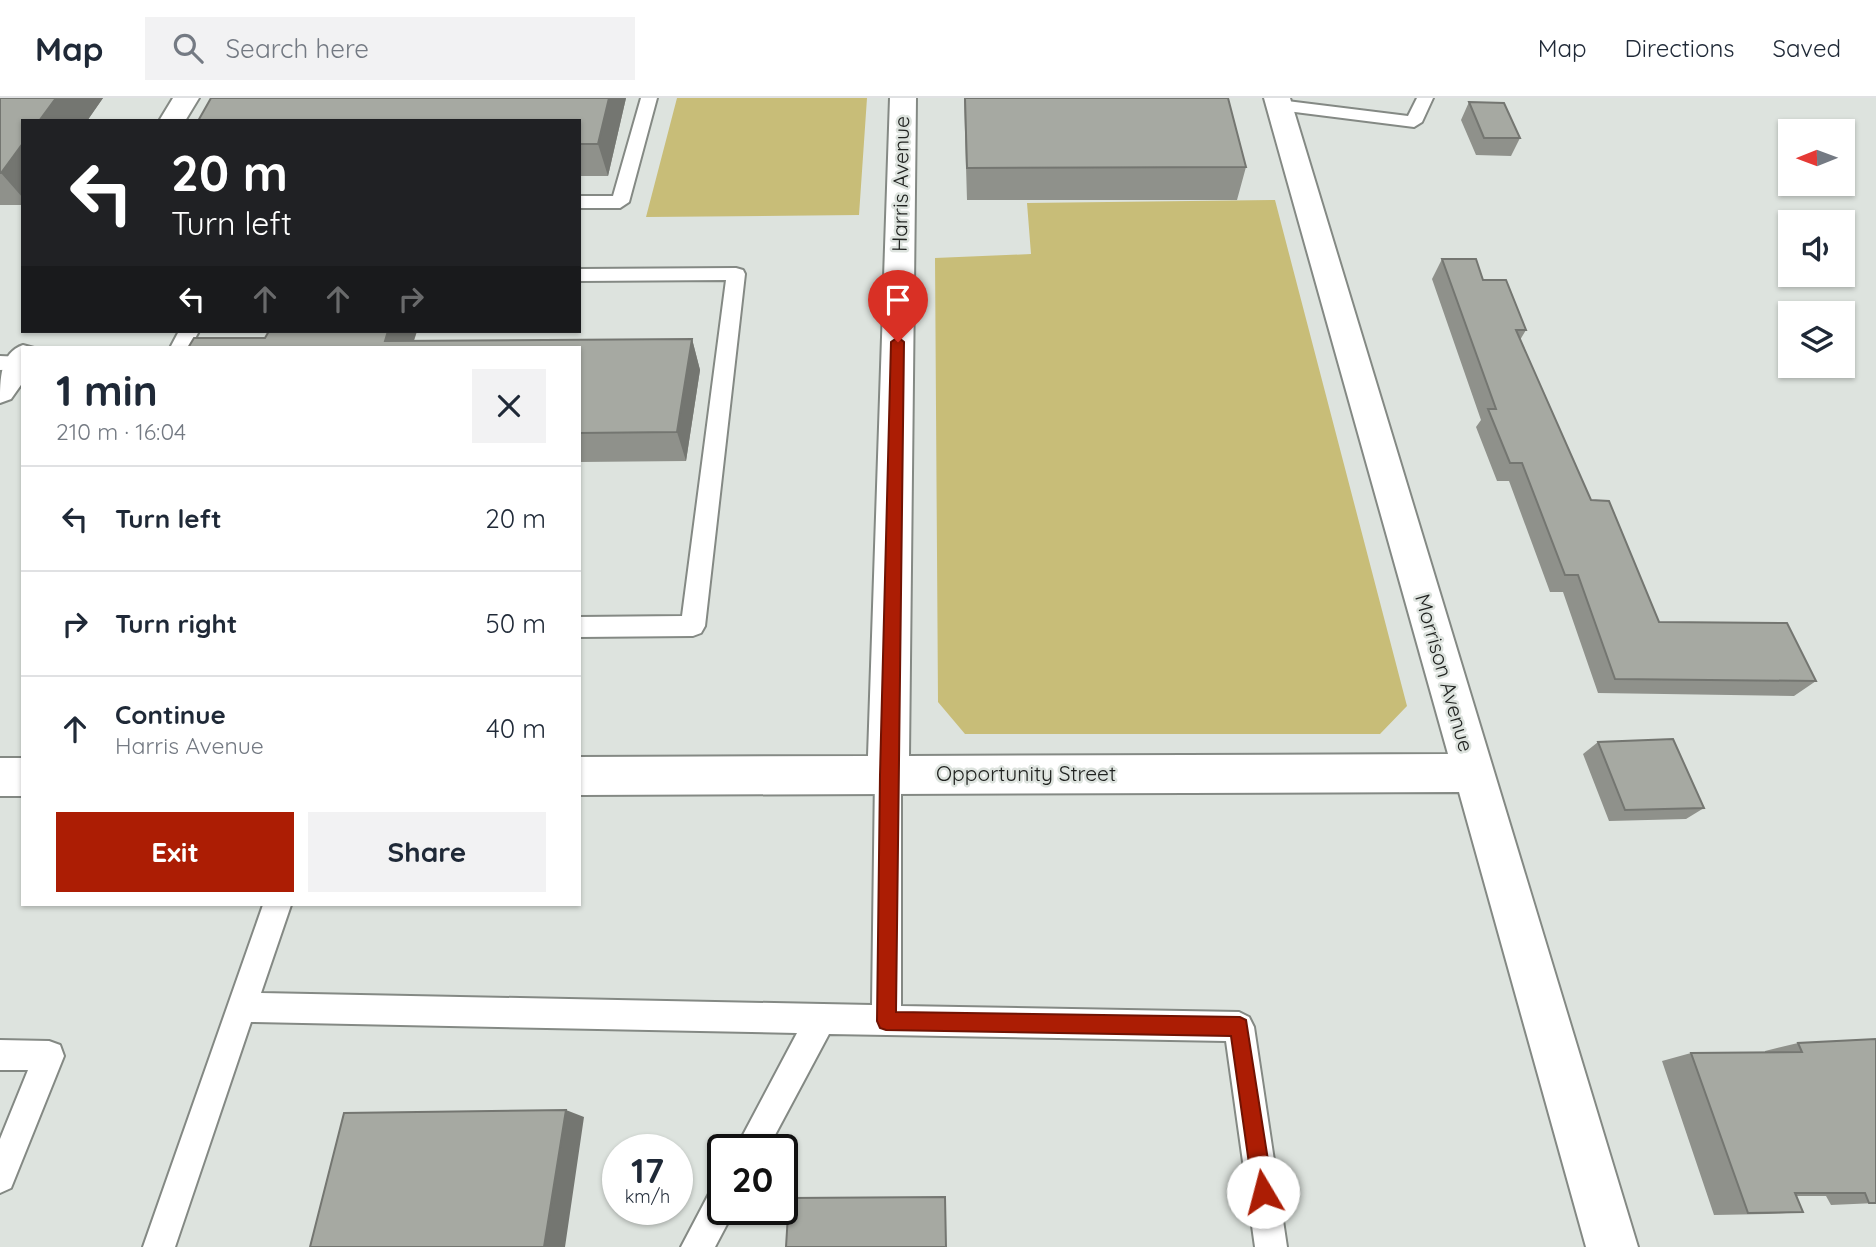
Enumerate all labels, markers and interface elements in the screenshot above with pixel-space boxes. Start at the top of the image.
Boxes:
search box [145,17,635,80]
text: Map [35,28,103,69]
icon: search [169,29,207,67]
text: Search here [225,32,369,65]
text: Map [1538,33,1587,63]
text: Directions [1625,33,1735,63]
text: Saved [1773,33,1841,63]
street label: Harris Avenue [886,116,914,252]
north arrow [1778,119,1855,196]
map controls [1778,119,1855,378]
text: 20 m [171,142,288,203]
icon: left [56,147,147,238]
text: Turn left [171,203,292,243]
button: sound [1778,210,1855,287]
pin [868,270,928,342]
icon: left [173,280,211,318]
icon: ahead [246,280,284,318]
icon: ahead [319,280,357,318]
icon: right [392,280,430,318]
icon: arrive [879,281,917,319]
button: layers [1778,301,1855,378]
text: 1 min [56,364,158,417]
button: close [472,369,546,443]
text: 210 m · 16:04 [56,417,186,446]
icon: left [56,500,94,538]
text: Turn left [115,502,222,535]
text: 20 m [485,502,546,535]
street label: Morrison Avenue [1410,591,1480,755]
icon: right [56,605,94,643]
text: Turn right [115,607,237,640]
text: 50 m [486,607,546,640]
text: Continue [115,698,226,731]
icon: ahead [56,710,94,748]
text: 40 m [486,712,546,745]
text: Harris Avenue [115,731,264,760]
street label: Opportunity Street [936,760,1116,786]
button: Exit [56,812,294,892]
button: Share [308,812,546,892]
speed limit sign: 20 [707,1134,798,1225]
text: 17 [631,1148,664,1192]
position arrow [1226,1155,1300,1229]
text: km/h [625,1185,670,1208]

